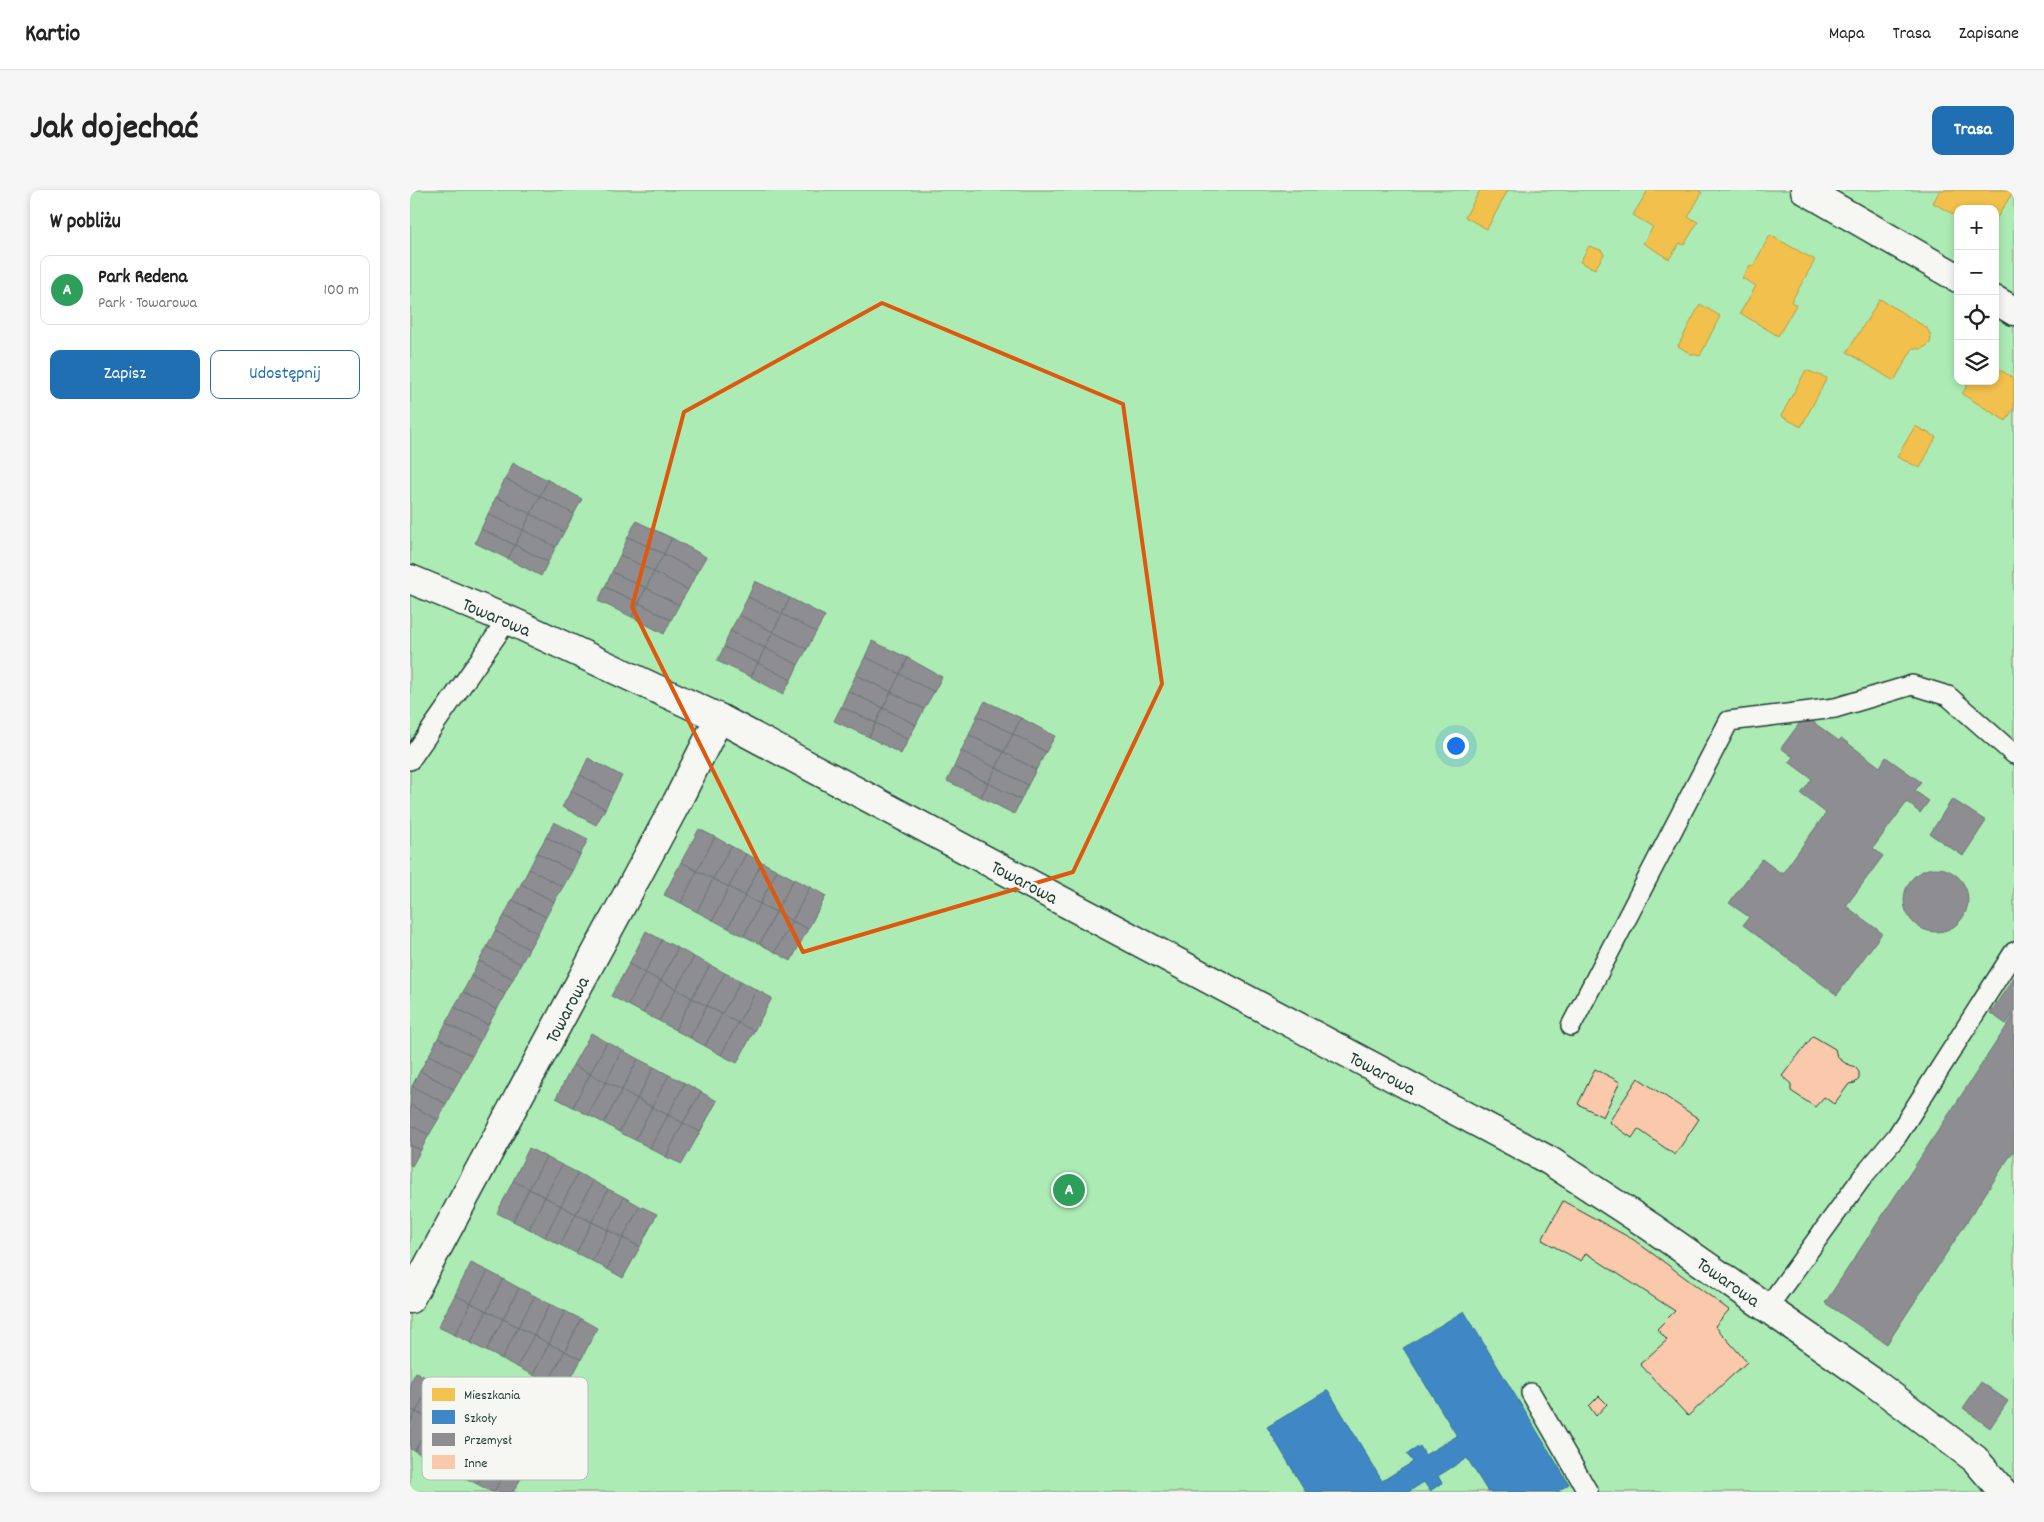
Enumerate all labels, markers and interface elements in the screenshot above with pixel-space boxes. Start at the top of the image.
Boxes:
text: Kartio [25,18,80,52]
text: Mapa [1829,22,1864,47]
text: Trasa [1892,22,1931,47]
text: Zapisane [1959,22,2019,47]
text: Jak dojechać [30,105,199,155]
button: Trasa [1932,106,2014,155]
map controls [1954,205,1999,385]
button: + [1954,205,1999,250]
text: W pobliżu [50,208,121,238]
button: − [1954,250,1999,295]
text: Park Redena [98,265,187,292]
text: A [63,279,71,302]
text: 100 m [323,279,359,302]
text: Park · Towarowa [98,292,197,315]
button: locate [1954,295,1999,340]
button: layers [1954,340,1999,385]
button: Zapisz [50,350,200,399]
button: Udostępnij [210,350,360,399]
street label: Towarowa [457,593,535,646]
your location [1443,733,1469,759]
street label: Towarowa [985,855,1062,913]
street label: Towarowa [540,972,598,1049]
street label: Towarowa [1343,1046,1420,1104]
pin: A [1053,1171,1085,1209]
street label: Towarowa [1690,1252,1765,1316]
legend [422,1377,588,1480]
text: Mieszkania [464,1386,520,1406]
text: Szkoły [464,1409,497,1429]
text: Przemysł [464,1431,512,1451]
text: Inne [464,1454,487,1474]

